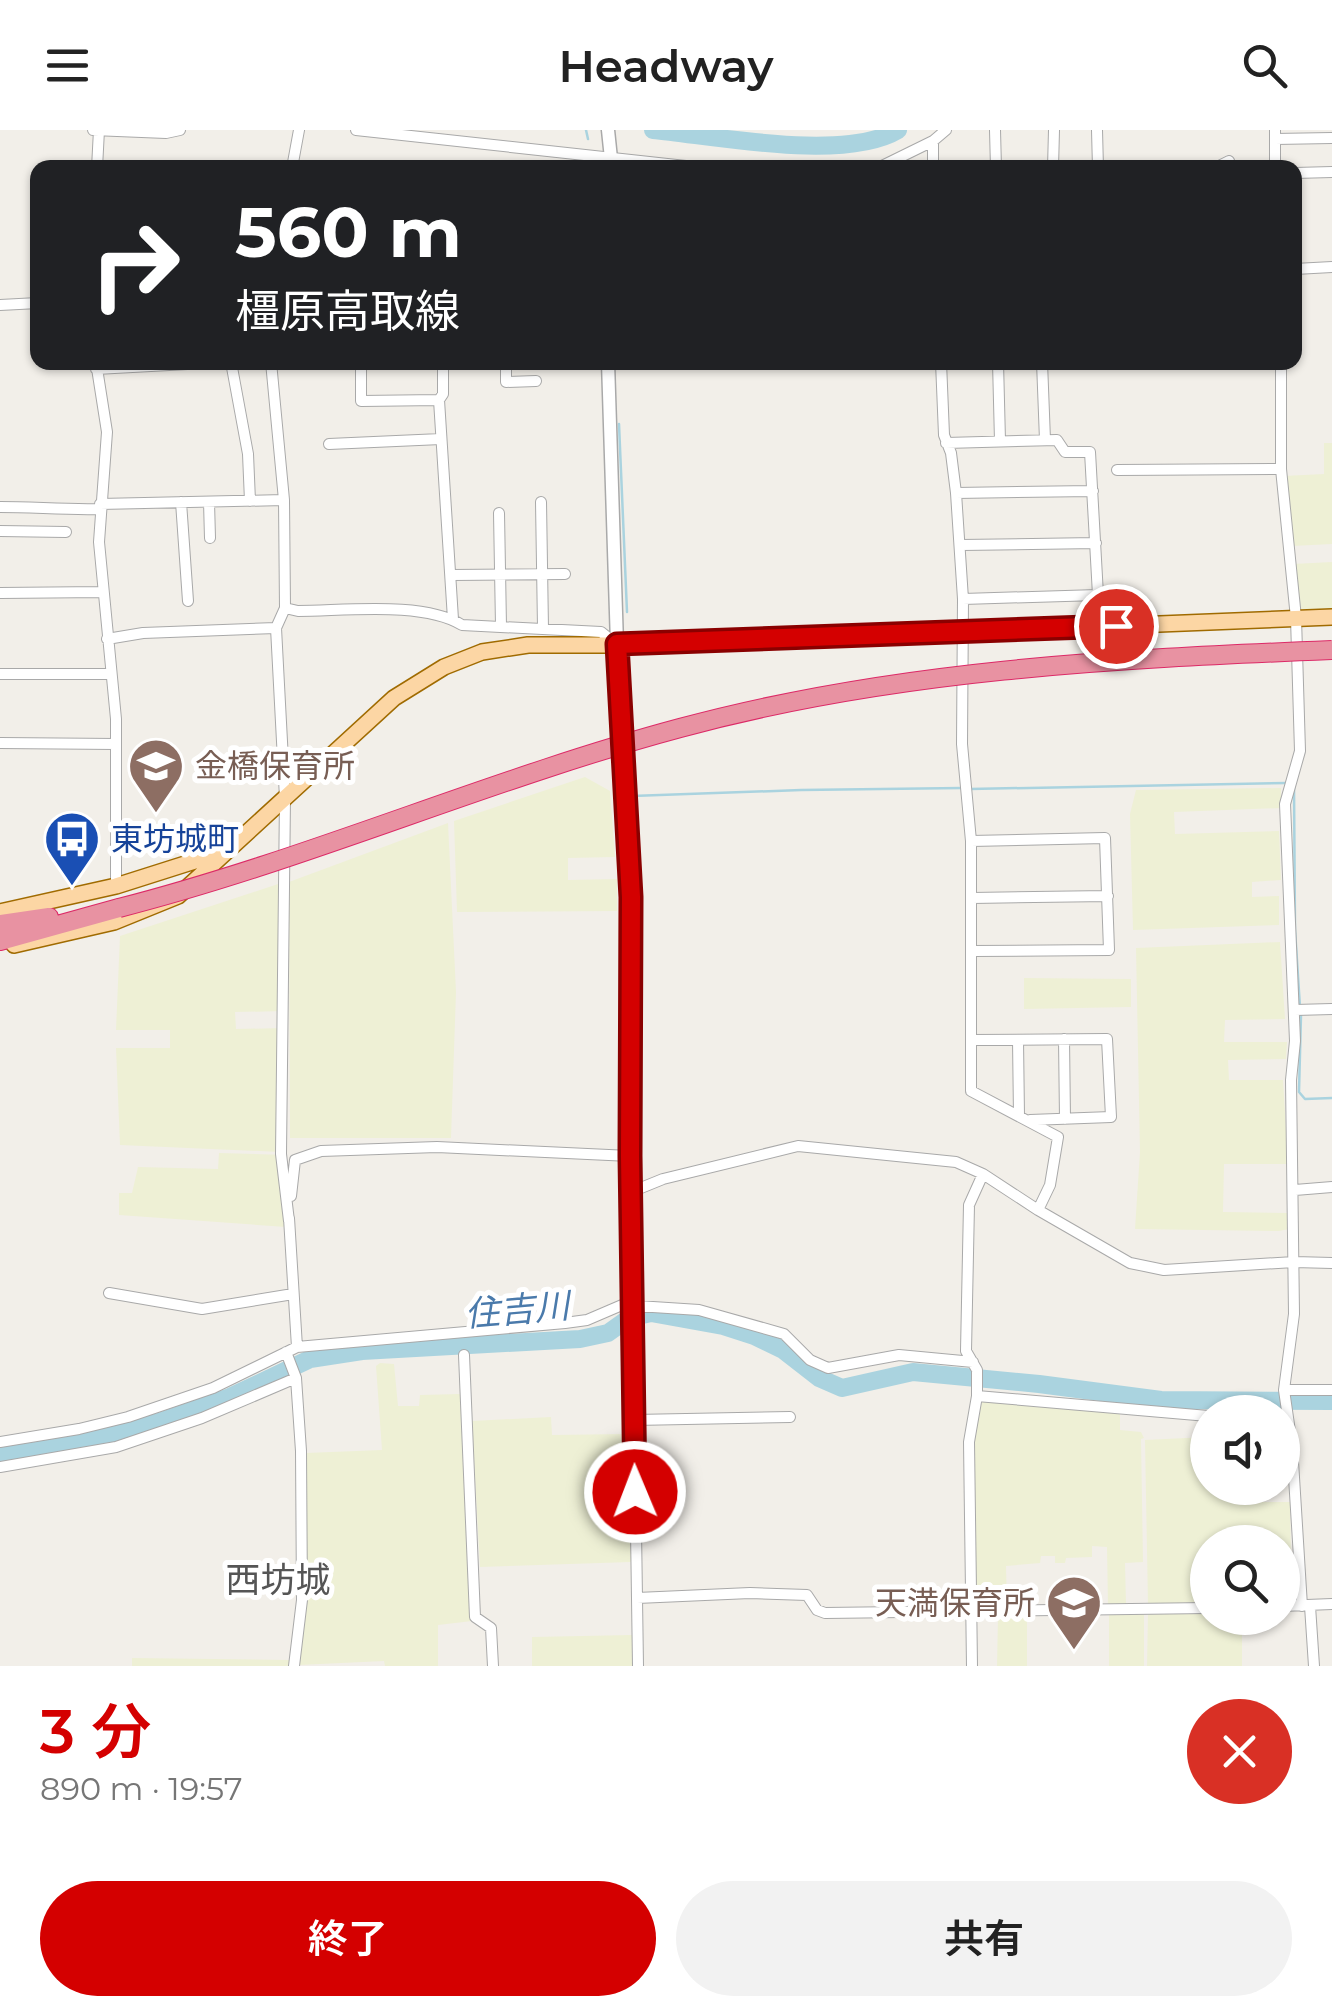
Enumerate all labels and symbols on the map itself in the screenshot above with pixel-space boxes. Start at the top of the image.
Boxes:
pin [1074,584,1159,669]
school or university icon: 金橋保育所 [126,736,186,815]
place label: 金橋保育所 [195,746,355,785]
bus stop icon: 東坊城町 [42,809,102,888]
place label: 東坊城町 [111,819,239,858]
water label: 住吉川 [463,1283,575,1335]
position arrow [583,1440,687,1544]
district label: 西坊城 [225,1558,331,1601]
school or university icon: 天満保育所 [1044,1573,1104,1652]
place label: 天満保育所 [875,1583,1035,1622]

